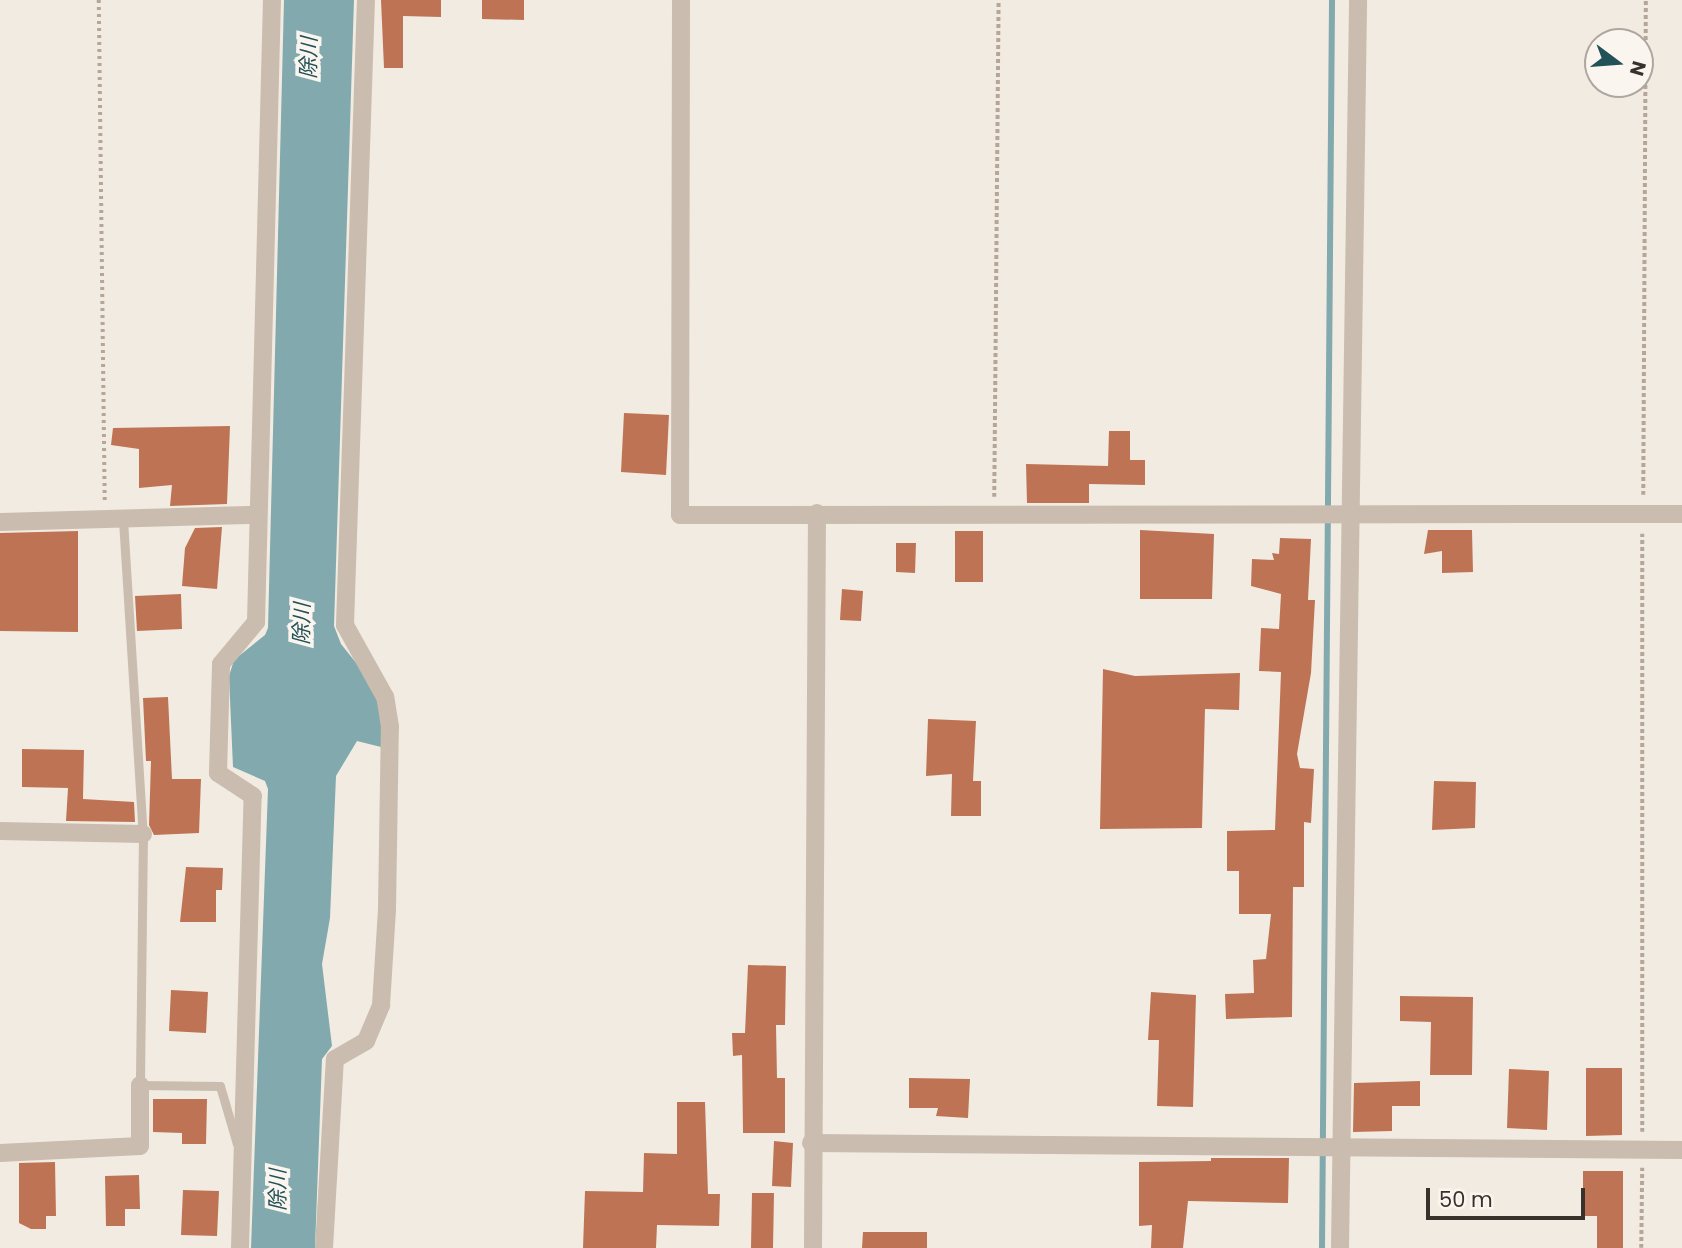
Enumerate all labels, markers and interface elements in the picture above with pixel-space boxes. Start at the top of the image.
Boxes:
north arrow [1584,28,1654,98]
water label: 除川 [296,37,322,79]
text: N [1623,58,1653,79]
water label: 除川 [289,603,315,645]
water label: 除川 [265,1169,291,1211]
scale bar [1430,1174,1589,1218]
text: 50 m [1439,1185,1493,1214]

